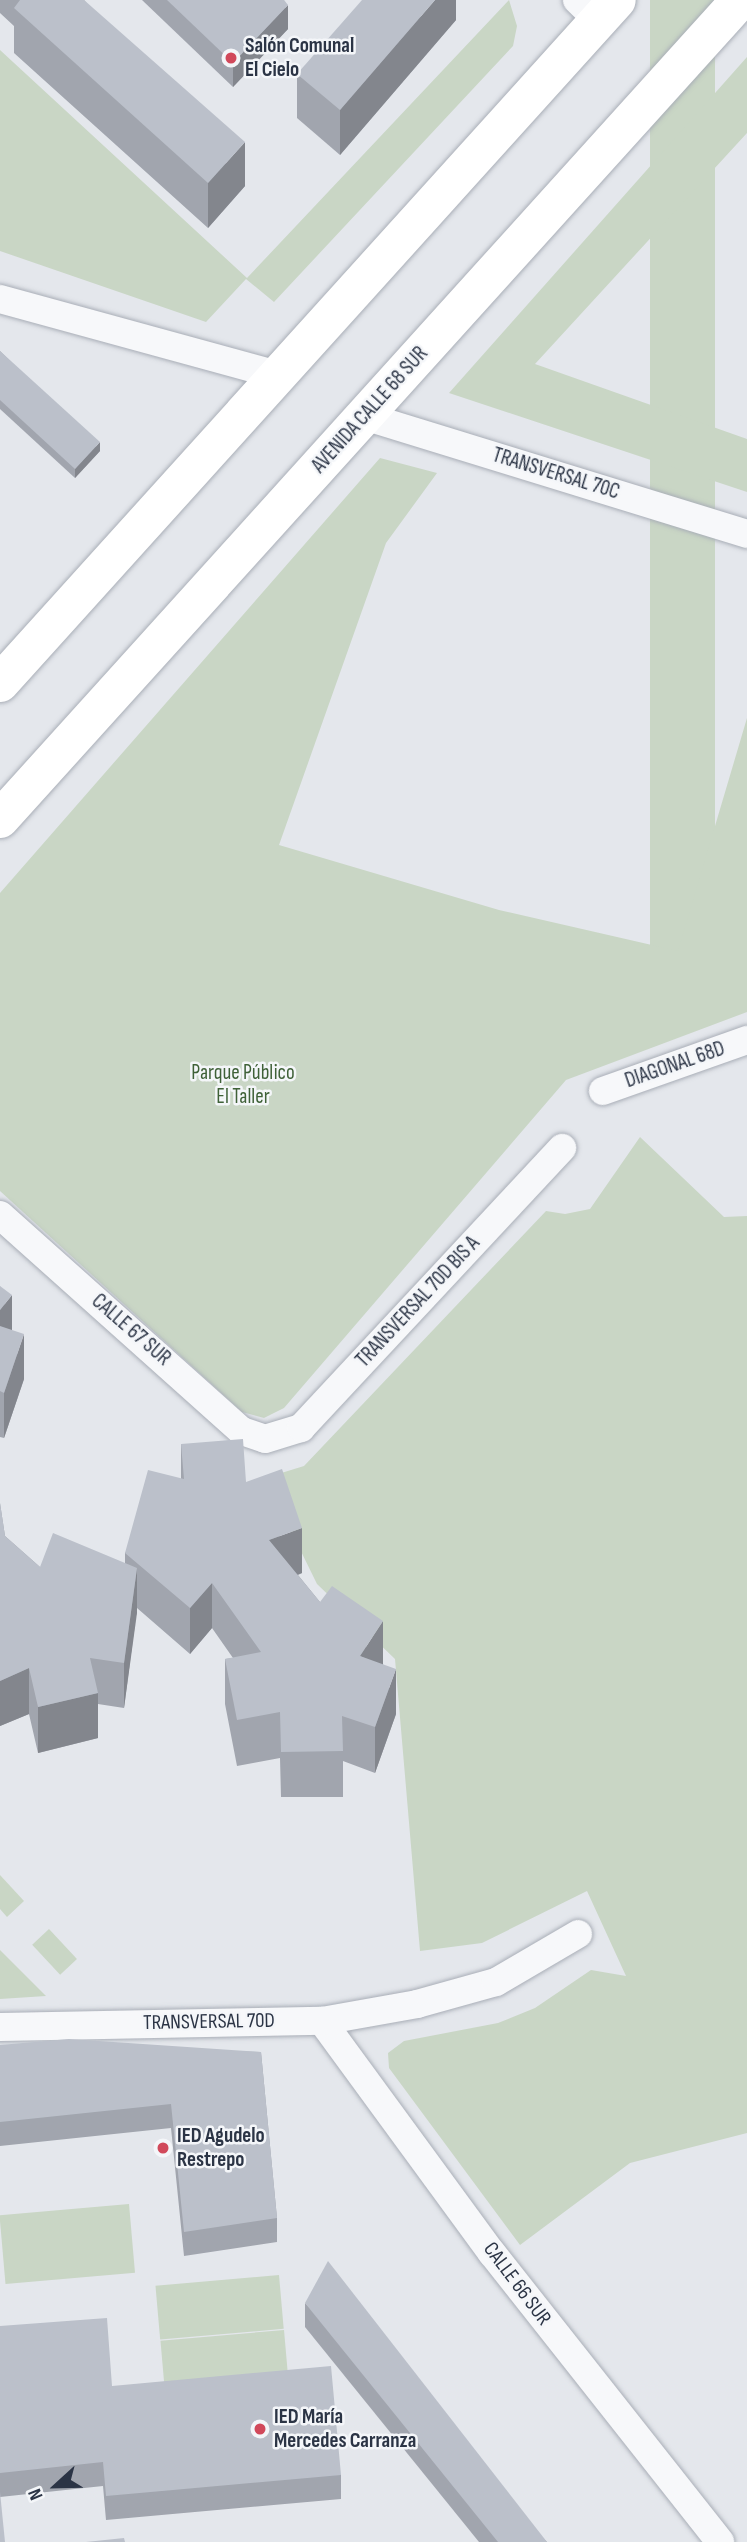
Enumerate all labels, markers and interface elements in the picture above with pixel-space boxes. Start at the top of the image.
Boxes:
place label: Salón Comunal El Cielo [245,33,354,83]
marker: Salón Comunal El Cielo [223,50,239,66]
street label: AVENIDA CALLE 68 SUR [307,342,433,478]
street label: TRANSVERSAL 70C [489,443,623,505]
street label: DIAGONAL 68D [622,1036,728,1094]
park label: Parque Público El Taller [191,1060,295,1110]
street label: TRANSVERSAL 70D BIS A [351,1231,485,1373]
street label: CALLE 67 SUR [86,1289,176,1371]
street label: TRANSVERSAL 70D [143,2008,275,2036]
place label: IED Agudelo Restrepo [177,2123,265,2173]
marker: IED Agudelo Restrepo [155,2140,171,2156]
street label: CALLE 66 SUR [478,2237,556,2331]
place label: IED María Mercedes Carranza [274,2404,416,2454]
marker: IED María Mercedes Carranza [252,2421,268,2437]
north arrow [21,2451,91,2521]
text: N [24,2485,49,2503]

